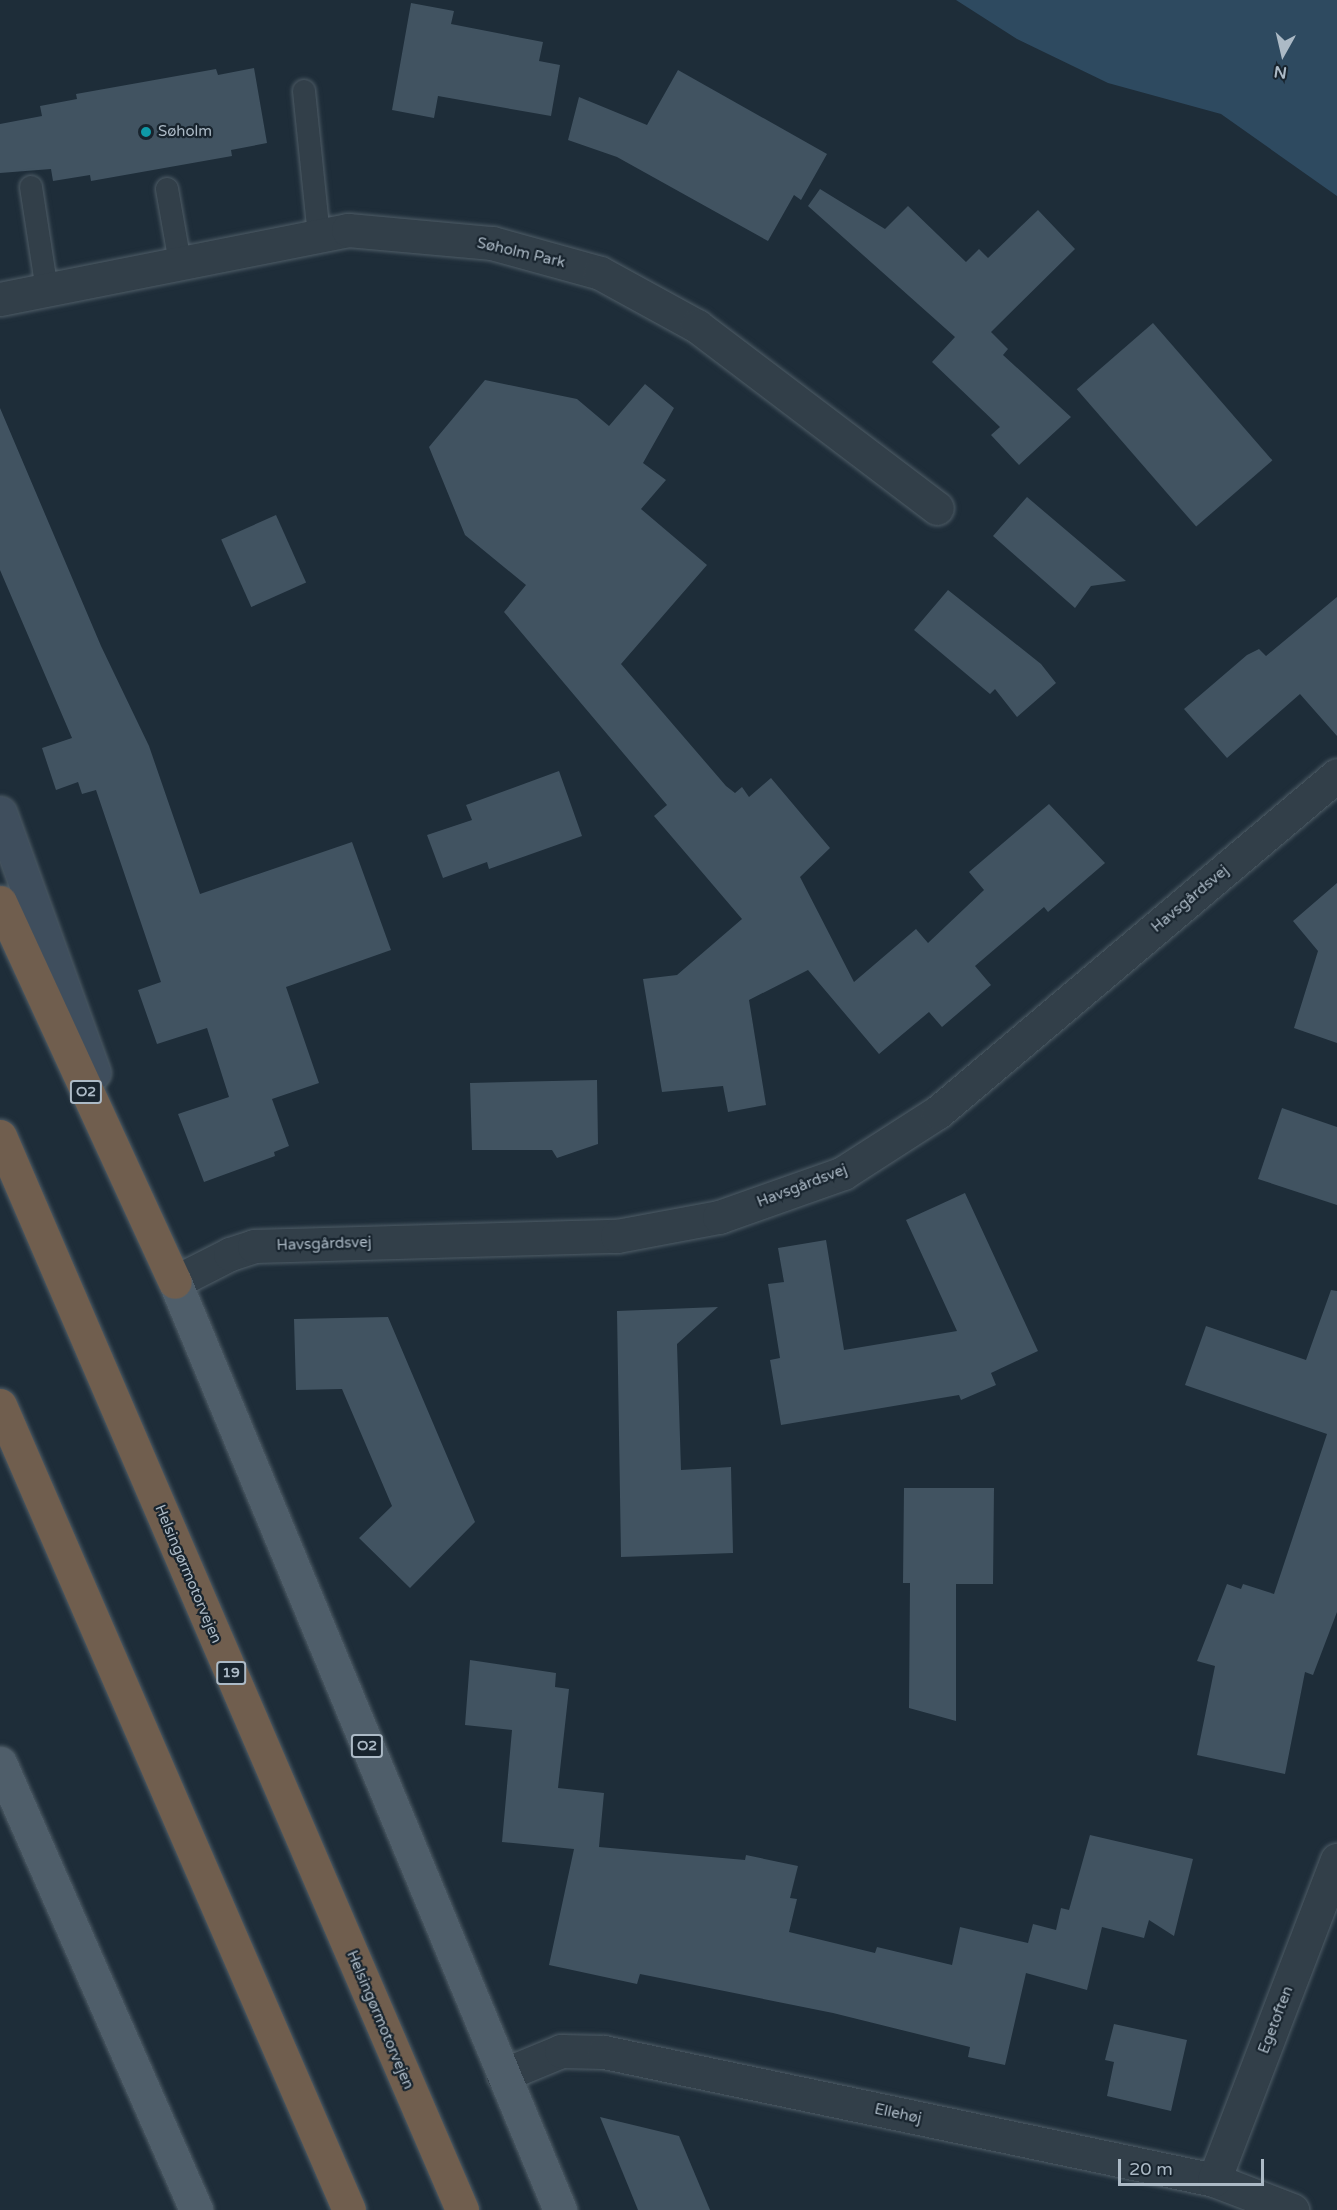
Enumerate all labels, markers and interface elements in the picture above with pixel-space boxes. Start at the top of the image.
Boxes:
north arrow [1253,24,1313,84]
text: N [1273,61,1288,83]
place label: Søholm [158,123,212,141]
marker: Søholm [139,125,153,139]
street label: Søholm Park [475,234,567,272]
street label: Havsgårdsvej [1148,862,1232,936]
road number: O2 [70,1081,103,1103]
street label: Havsgårdsvej [754,1161,850,1211]
street label: Havsgårdsvej [276,1233,372,1255]
street label: Helsingørmotorvejen [151,1502,225,1646]
road number: 19 [216,1662,246,1684]
road number: O2 [350,1735,384,1757]
street label: Helsingørmotorvejen [343,1948,417,2092]
street label: Egetoften [1255,1984,1297,2056]
street label: Ellehøj [873,2100,923,2128]
scale bar [1121,2147,1266,2185]
text: 20 m [1129,2158,1173,2180]

